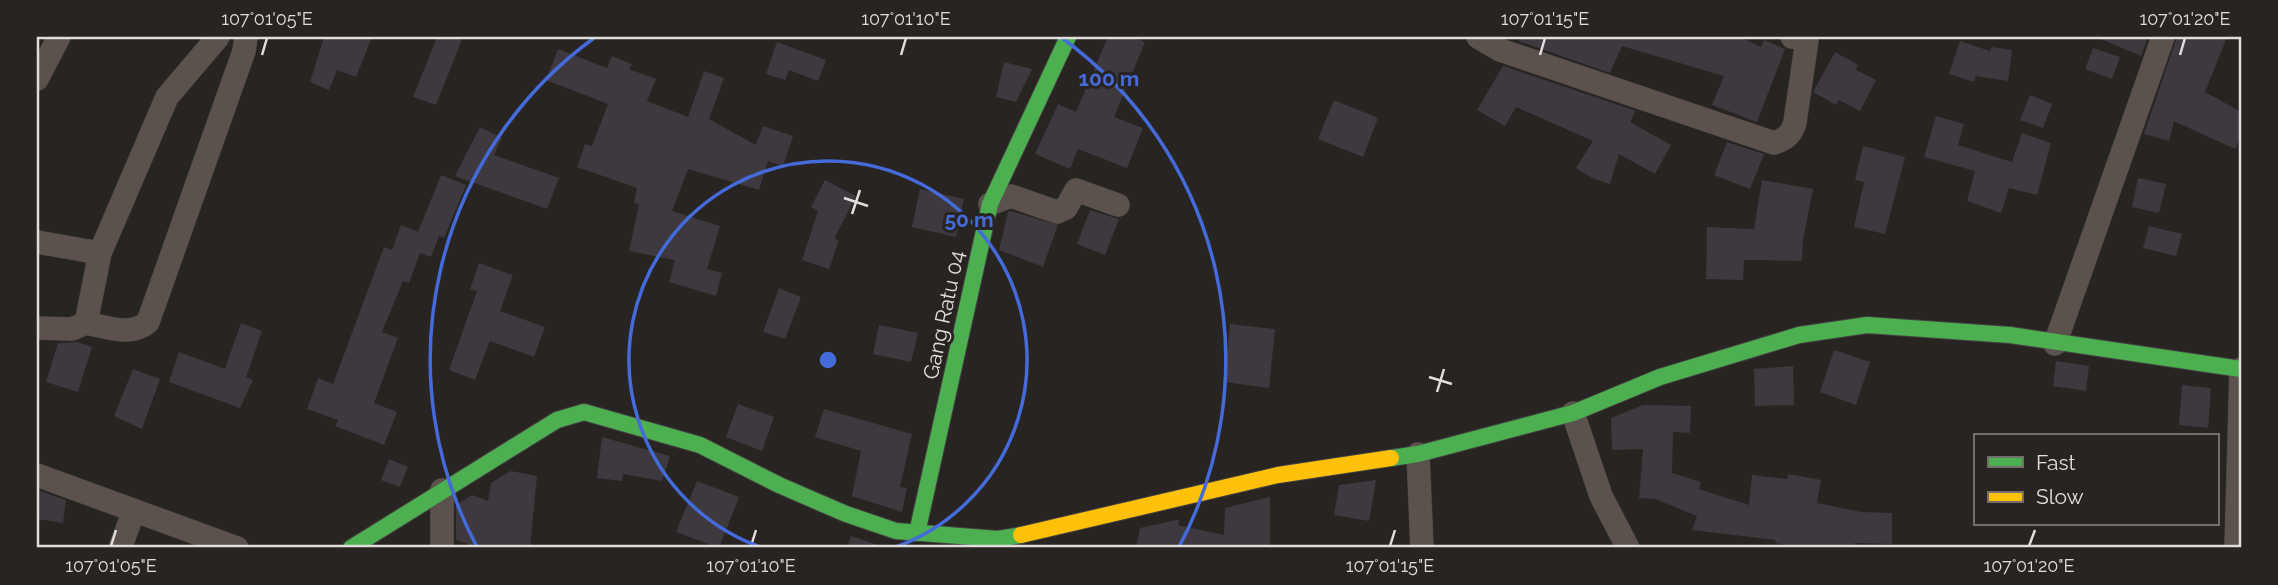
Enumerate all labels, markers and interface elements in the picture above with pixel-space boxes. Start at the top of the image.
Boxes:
text: 107°01'05"E [221,8,313,29]
text: 107°01'10"E [861,8,951,29]
text: 107°01'15"E [1501,8,1589,29]
text: 107°01'20"E [2139,8,2231,29]
text: 100 m [1079,66,1139,91]
text: 50 m [944,207,994,232]
street label: Gang Ratu 04 [918,248,969,382]
centre of rings [816,348,840,372]
legend [1974,434,2218,526]
text: Fast [2036,450,2076,475]
text: Slow [2036,484,2084,509]
text: 107°01'05"E [65,555,157,576]
text: 107°01'10"E [706,555,796,576]
text: 107°01'15"E [1346,555,1434,576]
text: 107°01'20"E [1983,555,2075,576]

